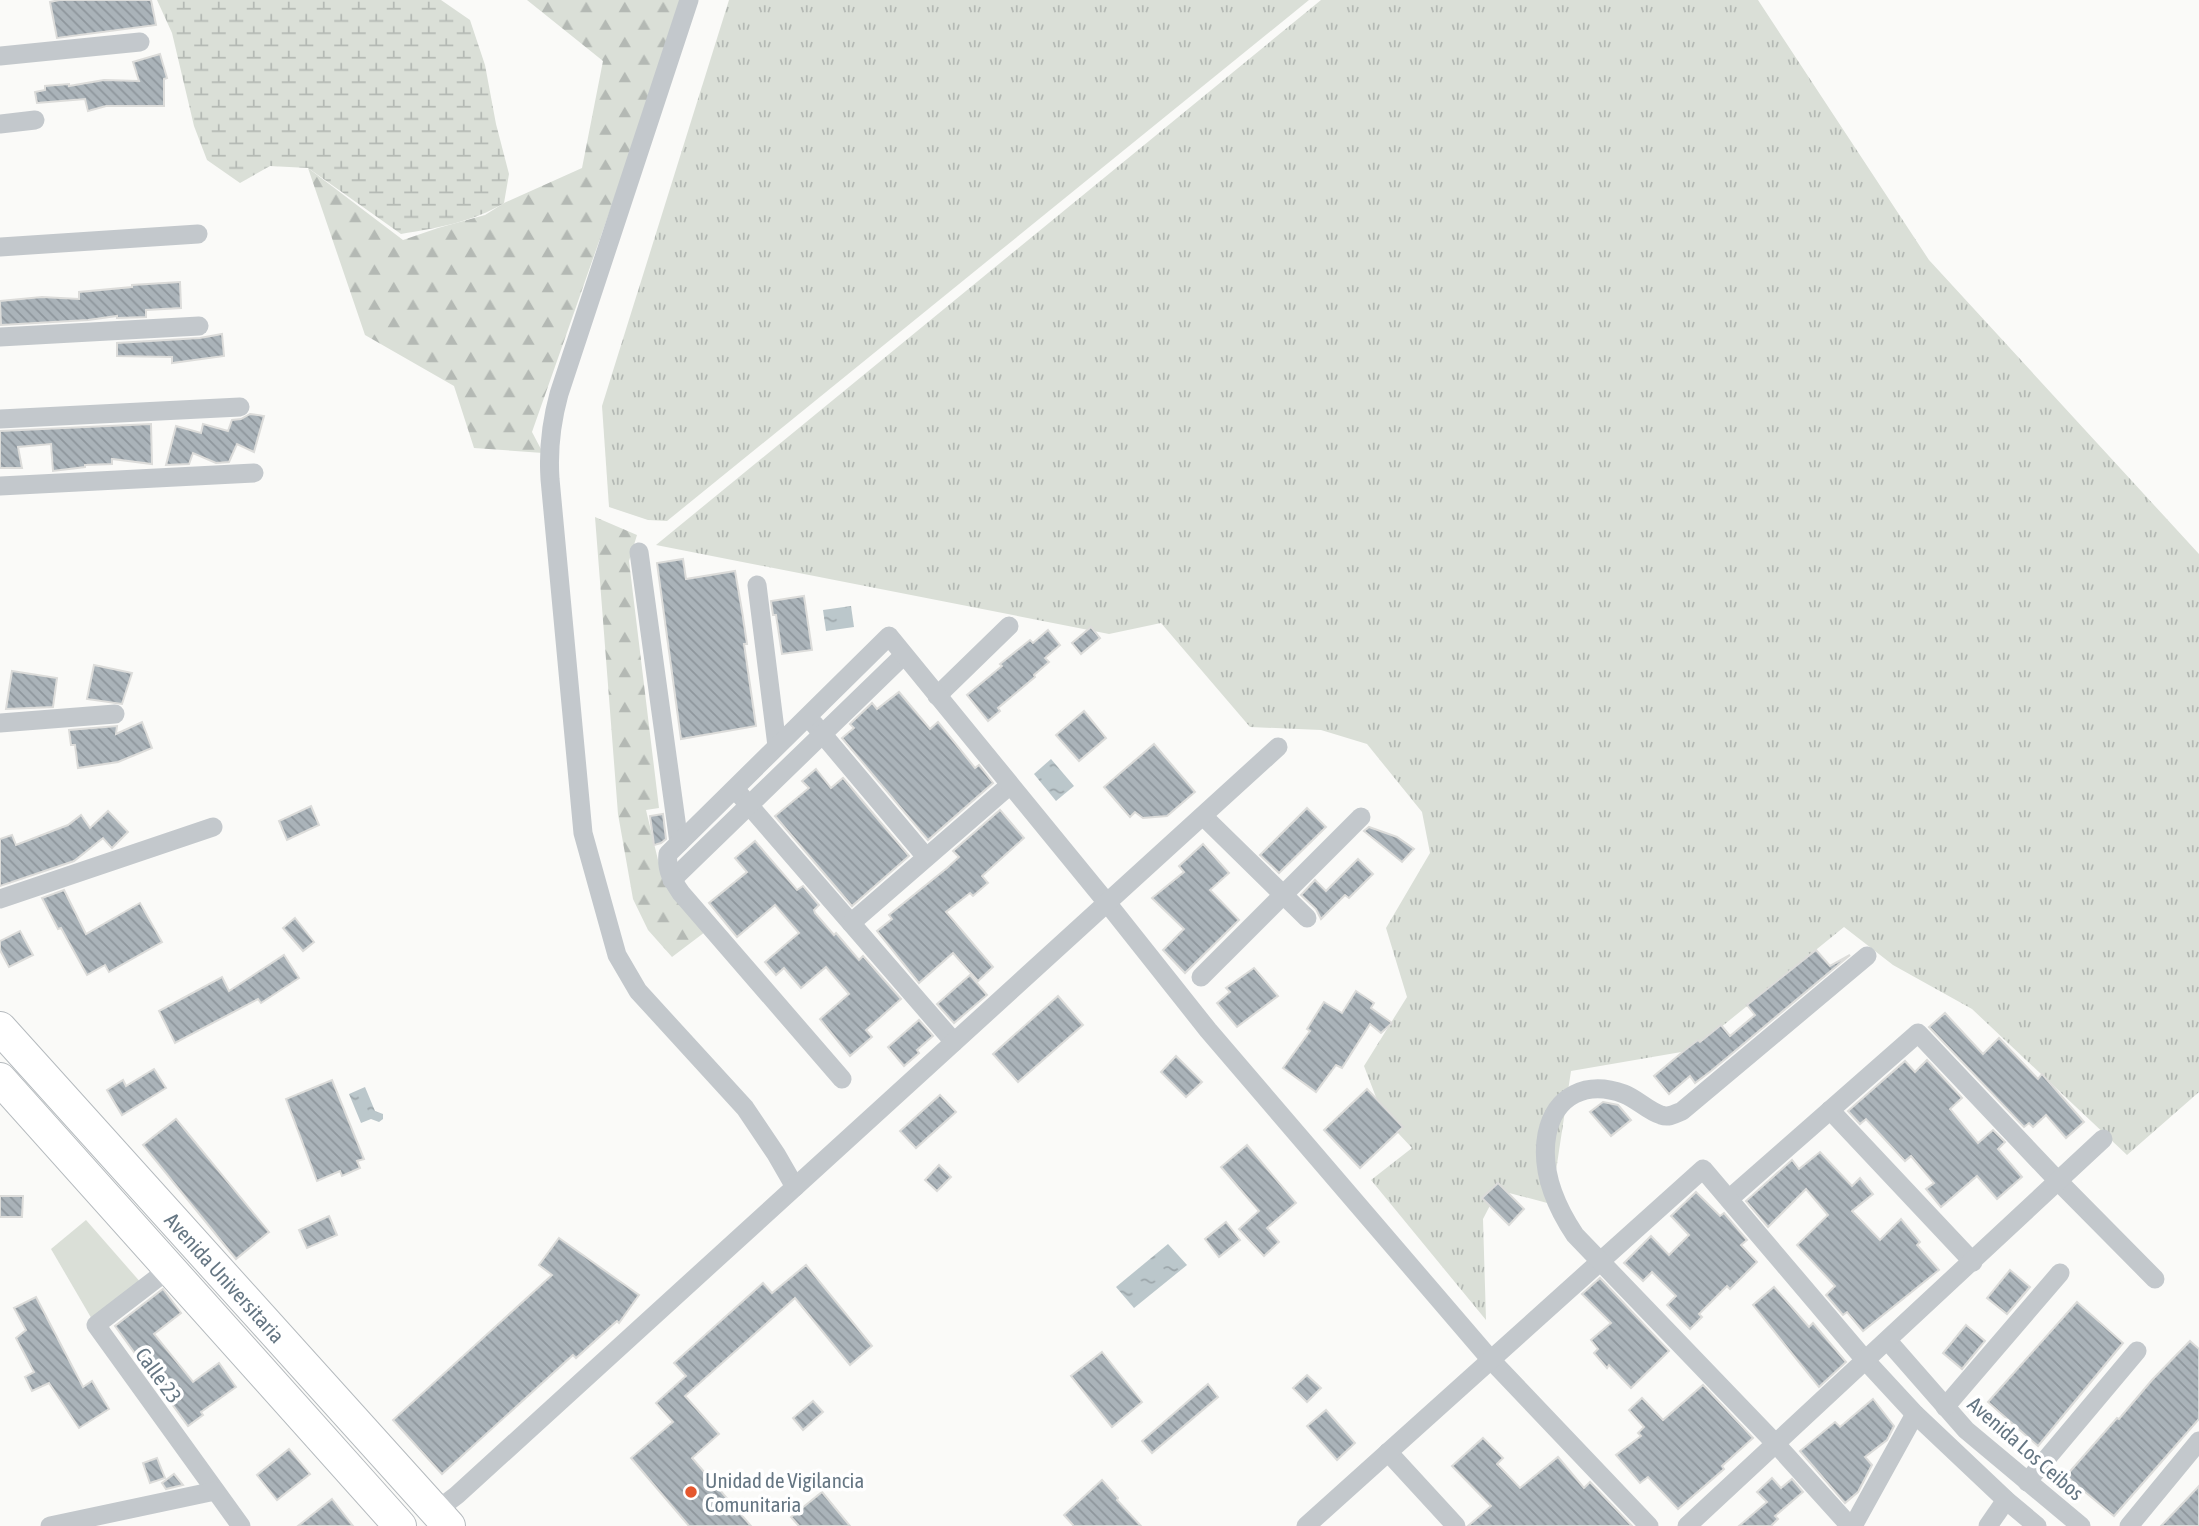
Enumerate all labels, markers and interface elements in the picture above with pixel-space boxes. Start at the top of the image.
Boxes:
street label: Avenida Universitaria [160,1208,290,1347]
street label: Calle 23 [131,1343,187,1407]
street label: Avenida Los Ceibos [1963,1391,2089,1505]
place label: Unidad de Vigilancia Comunitaria [705,1468,864,1516]
marker: Unidad de Vigilancia Comunitaria [683,1484,699,1500]

